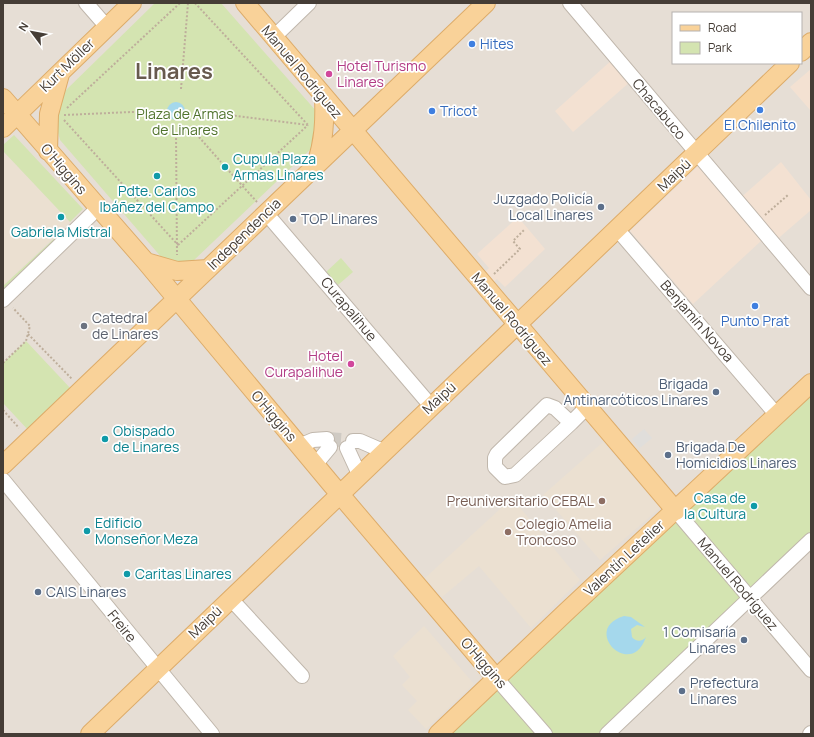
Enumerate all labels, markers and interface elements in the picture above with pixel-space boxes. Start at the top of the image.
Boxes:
north arrow [12,12,52,52]
legend [672,12,802,64]
text: N [15,19,32,34]
text: Road [708,19,736,36]
street label: Manuel Rodríguez [258,21,347,122]
street label: Kurt Möller [35,34,98,96]
place label: Hites [480,34,514,53]
marker: Hites [467,39,477,49]
text: Park [708,39,733,56]
district label: Linares [135,56,213,86]
place label: Hotel Turismo Linares [337,56,426,91]
marker: Hotel Turismo Linares [324,69,334,79]
street label: Chacabuco [628,74,690,143]
place label: Tricot [440,101,478,120]
park label: Plaza de Armas de Linares [136,104,234,139]
marker: El Chilenito [755,105,765,115]
marker: Tricot [427,106,437,116]
place label: El Chilenito [724,115,796,134]
street label: O'Higgins [37,139,92,198]
place label: Cupula Plaza Armas Linares [233,149,324,184]
street label: Maipú [653,154,694,195]
marker: Cupula Plaza Armas Linares [220,162,230,172]
marker: Pdte. Carlos Ibáñez del Campo [152,171,162,181]
place label: Pdte. Carlos Ibáñez del Campo [100,181,214,216]
place label: Juzgado Policía Local Linares [494,189,593,224]
street label: Independencia [203,194,285,274]
marker: Juzgado Policía Local Linares [596,202,606,212]
place label: TOP Linares [301,209,378,228]
marker: Gabriela Mistral [56,212,66,222]
marker: TOP Linares [288,214,298,224]
place label: Gabriela Mistral [11,222,111,241]
street label: Manuel Rodríguez [468,268,557,369]
street label: Curapalihue [317,273,382,345]
street label: Benjamín Novoa [656,276,738,366]
marker: Punto Prat [750,301,760,311]
place label: Catedral de Linares [92,308,158,343]
place label: Punto Prat [721,311,789,330]
marker: Catedral de Linares [79,321,89,331]
place label: Hotel Curapalihue [265,346,343,381]
marker: Hotel Curapalihue [346,359,356,369]
place label: Brigada Antinarcóticos Linares [563,374,708,409]
street label: Maipú [418,377,460,418]
street label: O'Higgins [247,386,301,445]
marker: Brigada Antinarcóticos Linares [711,387,721,397]
place label: Obispado de Linares [113,421,179,456]
marker: Obispado de Linares [100,434,110,444]
place label: Brigada De Homicidios Linares [676,437,797,472]
marker: Brigada De Homicidios Linares [663,450,673,460]
place label: Casa de la Cultura [684,488,746,523]
place label: Preuniversitario CEBAL [447,491,594,510]
marker: Preuniversitario CEBAL [597,496,607,506]
marker: Casa de la Cultura [749,501,759,511]
place label: Edificio Monseñor Meza [95,513,198,548]
place label: Colegio Amelia Troncoso [516,514,612,549]
street label: Valentín Letelier [579,515,668,600]
marker: Edificio Monseñor Meza [82,526,92,536]
marker: Colegio Amelia Troncoso [503,527,513,537]
street label: Manuel Rodríguez [694,533,783,634]
place label: Caritas Linares [135,564,232,583]
marker: Caritas Linares [122,569,132,579]
place label: CAIS Linares [46,582,126,601]
marker: CAIS Linares [33,587,43,597]
street label: Maipú [184,601,225,642]
street label: Freire [104,606,141,646]
place label: 1 Comisaría Linares [663,622,736,657]
street label: O'Higgins [457,633,512,692]
marker: 1 Comisaría Linares [739,635,749,645]
place label: Prefectura Linares [690,673,759,708]
marker: Prefectura Linares [677,686,687,696]

